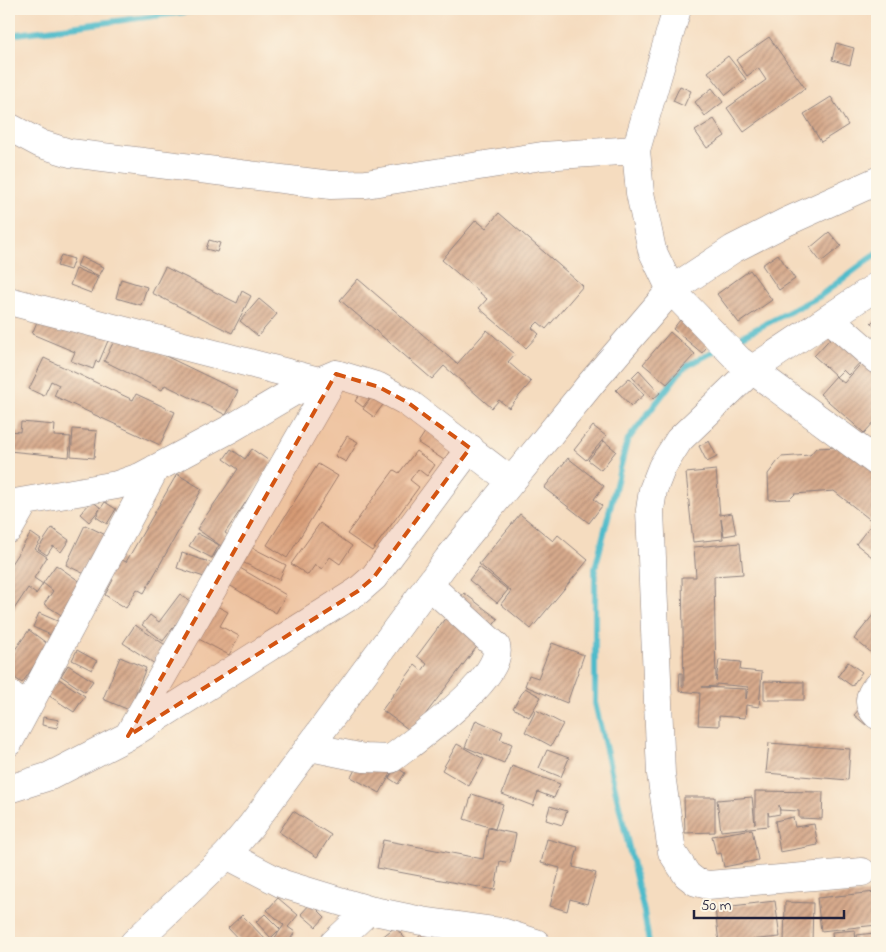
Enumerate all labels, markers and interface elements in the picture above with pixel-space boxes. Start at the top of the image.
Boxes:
scale bar [694,887,844,919]
text: 50 m [701,895,732,917]

